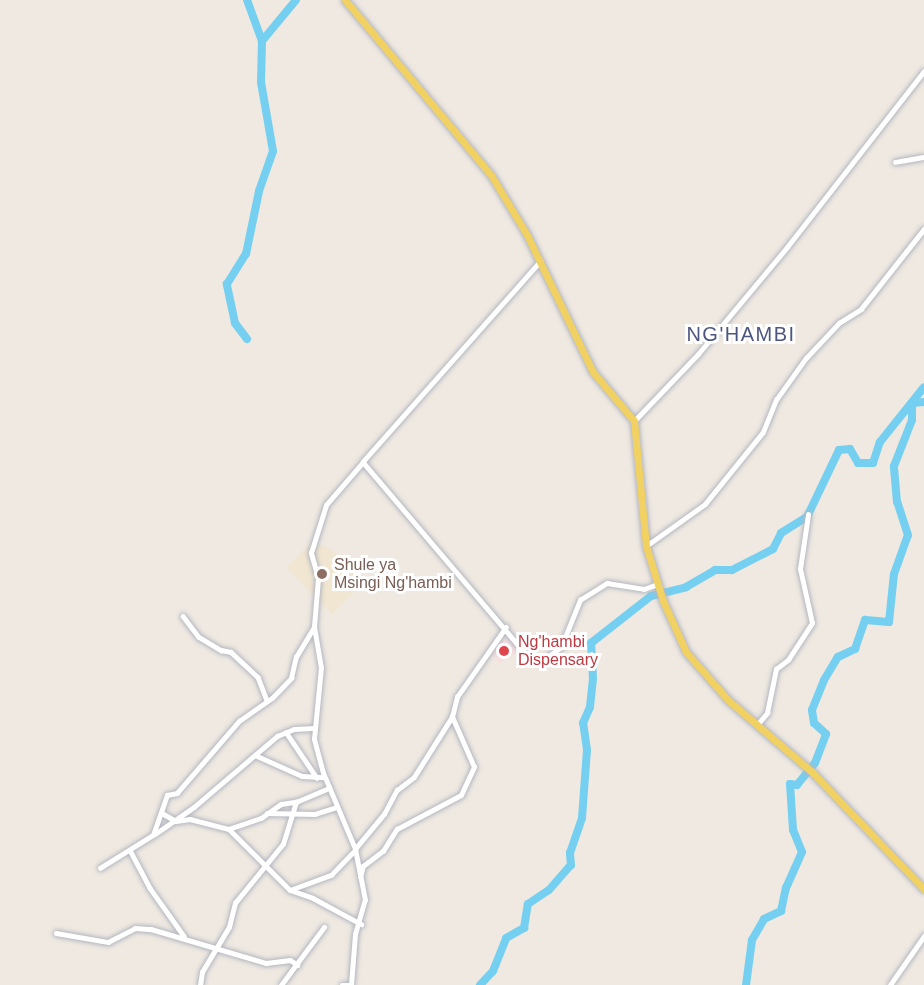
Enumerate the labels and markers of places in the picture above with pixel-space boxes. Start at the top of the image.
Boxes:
place label: Shule ya Msingi Ng'hambi [334,555,452,593]
marker: Shule ya Msingi Ng'hambi [315,567,329,581]
place label: Ng'hambi Dispensary [518,632,598,670]
marker: Ng'hambi Dispensary [495,642,513,660]

